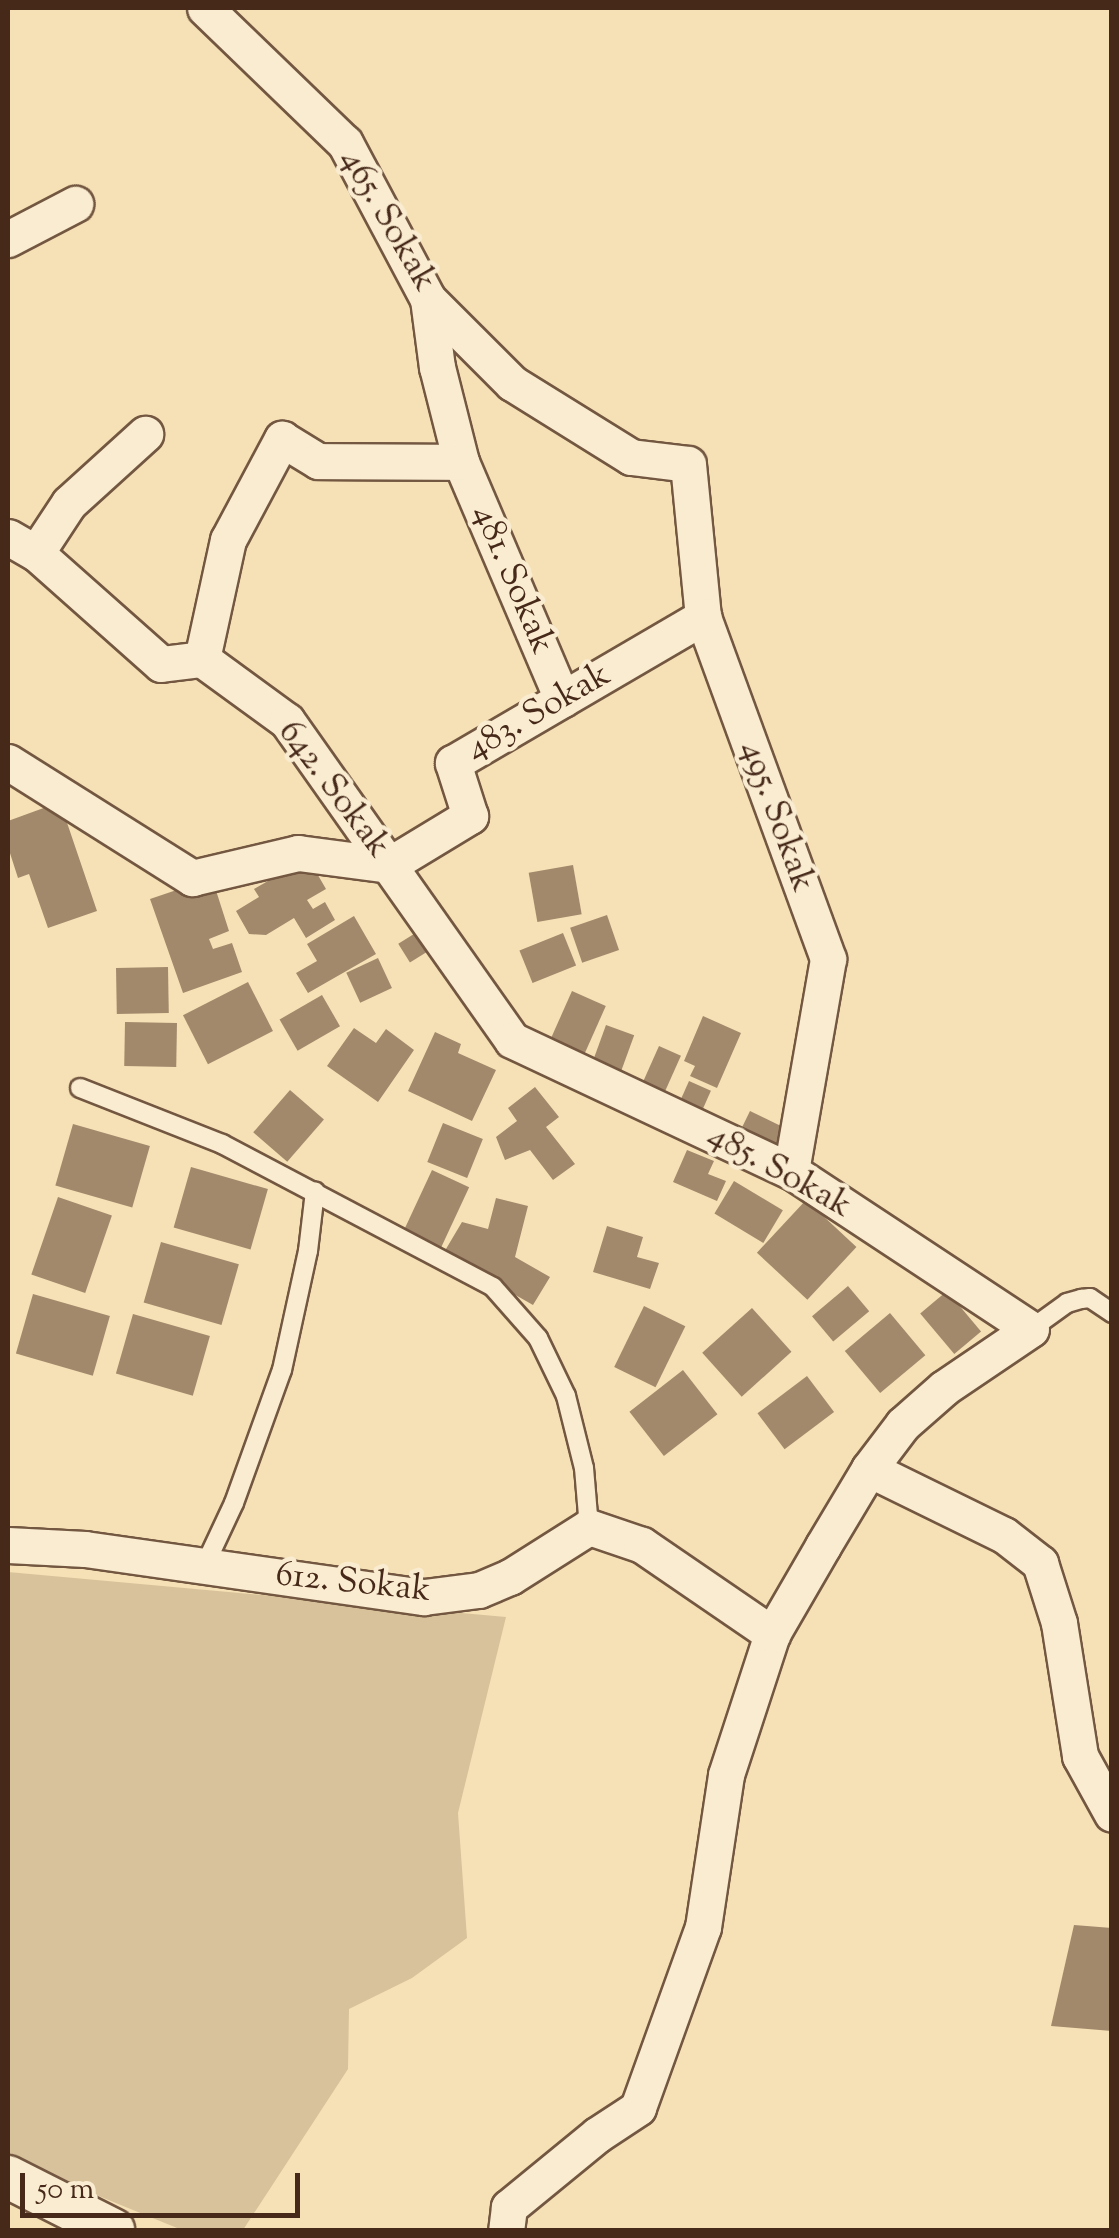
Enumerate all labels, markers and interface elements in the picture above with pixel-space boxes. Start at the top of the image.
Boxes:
street label: 465. Sokak [330,142,444,300]
street label: 481. Sokak [462,499,562,661]
street label: 483. Sokak [459,655,619,771]
street label: 642. Sokak [268,713,398,867]
street label: 495. Sokak [729,736,823,898]
street label: 485. Sokak [700,1115,858,1229]
street label: 612. Sokak [273,1555,433,1613]
scale bar [25,2153,305,2215]
text: 50 m [37,2169,94,2212]

